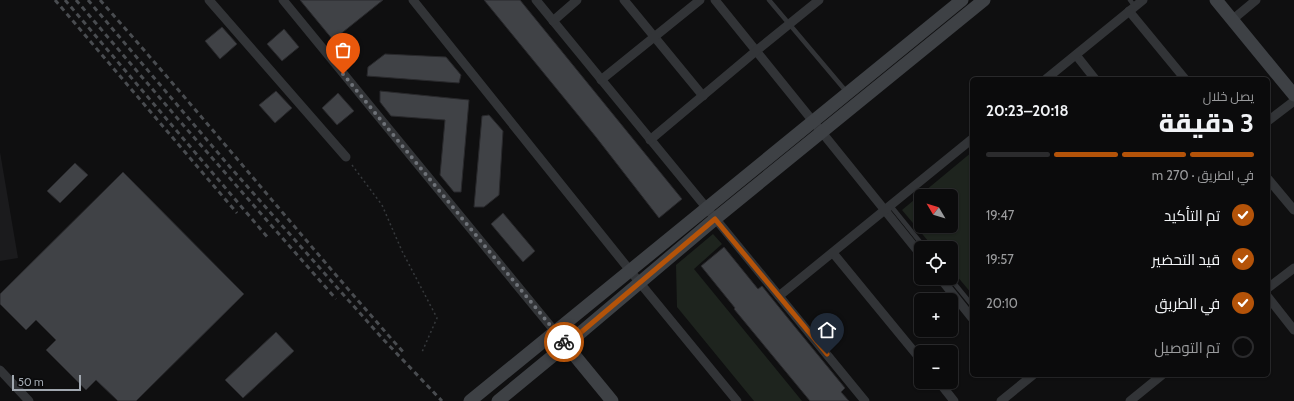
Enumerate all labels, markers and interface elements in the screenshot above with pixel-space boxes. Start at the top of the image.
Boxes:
pin [326,33,360,74]
icon: bag [332,39,354,61]
text: يصل خلال [1203,88,1254,104]
text: 20:18–20:23 [986,102,1069,120]
text: 3 دقيقة [1159,107,1254,139]
text: في الطريق · 270 m [1152,167,1254,183]
north arrow [914,189,958,233]
map controls [914,189,958,389]
icon: check [1232,204,1254,226]
text: 19:47 [986,207,1014,223]
text: تم التأكيد [1164,207,1220,225]
button: locate [914,241,958,285]
icon: check [1232,248,1254,270]
text: 19:57 [986,251,1014,267]
text: قيد التحضير [1152,251,1220,269]
icon: check [1232,292,1254,314]
button: + [914,293,958,337]
text: 20:10 [986,295,1018,311]
text: في الطريق [1155,295,1220,313]
pin [810,313,844,354]
icon: home [816,319,838,341]
courier [544,322,584,362]
icon: bike [553,331,575,353]
text: تم التوصيل [1154,339,1220,357]
button: − [914,345,958,389]
scale bar [12,373,81,392]
text: 50 m [18,375,44,389]

